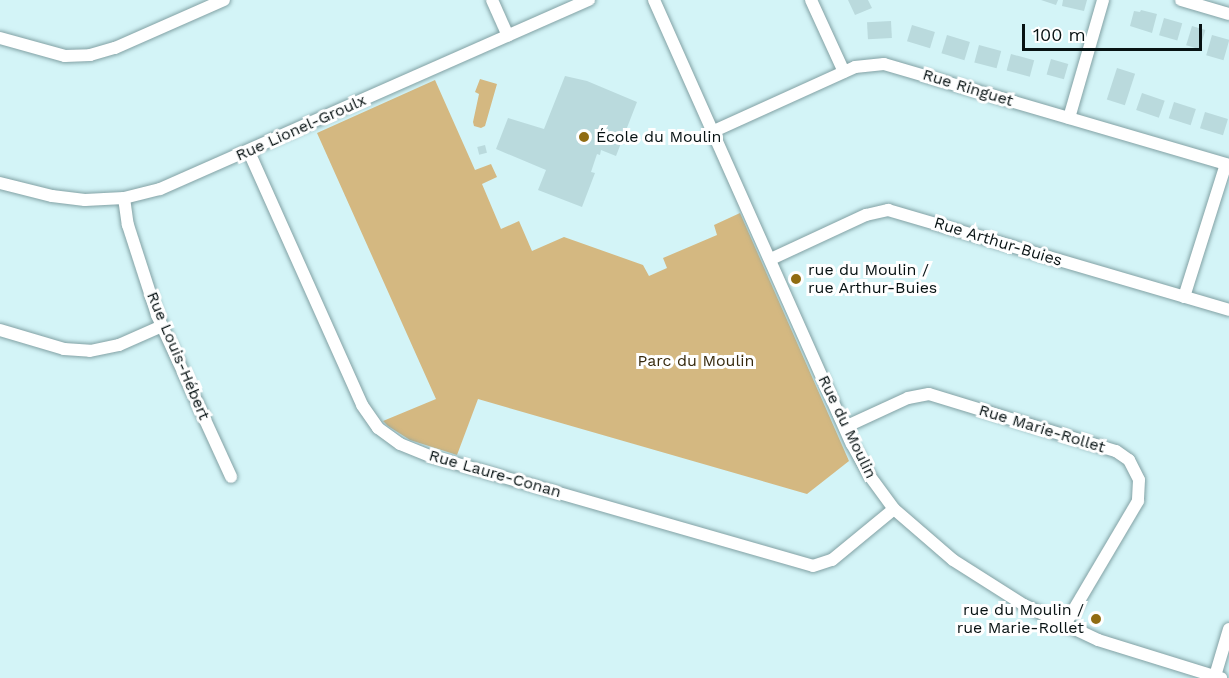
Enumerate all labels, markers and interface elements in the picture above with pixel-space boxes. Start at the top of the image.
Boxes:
scale bar [1025,12,1205,50]
text: 100 m [1033,24,1086,45]
street label: Rue Ringuet [920,65,1016,111]
street label: Rue Lionel-Groulx [233,91,369,165]
place label: École du Moulin [596,127,721,147]
marker: École du Moulin [577,130,591,144]
street label: Rue Arthur-Buies [931,213,1065,271]
place label: rue du Moulin / rue Arthur-Buies [808,260,938,298]
marker: rue du Moulin / rue Arthur-Buies [789,272,803,286]
street label: Rue Louis-Hébert [142,289,214,423]
park label: Parc du Moulin [638,351,754,371]
street label: Rue du Moulin [814,372,880,482]
street label: Rue Marie-Rollet [976,401,1108,457]
street label: Rue Laure-Conan [427,446,563,502]
place label: rue du Moulin / rue Marie-Rollet [957,600,1084,638]
marker: rue du Moulin / rue Marie-Rollet [1089,612,1103,626]

